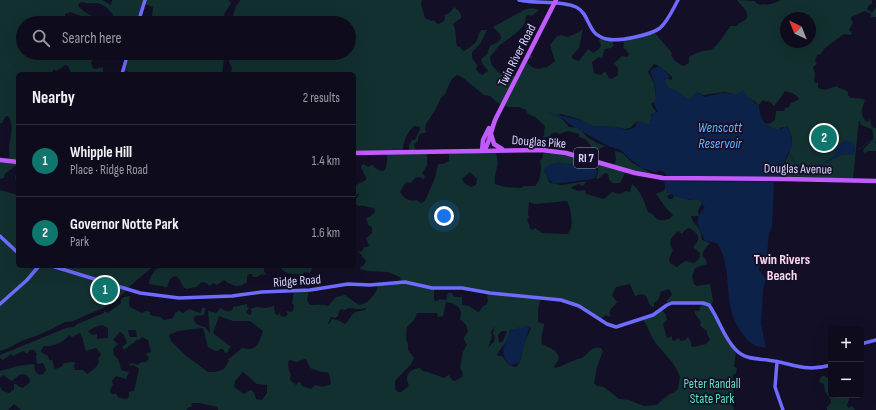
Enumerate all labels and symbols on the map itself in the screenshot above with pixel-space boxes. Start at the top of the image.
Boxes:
north arrow [780,12,816,48]
street label: Twin River Road [494,21,539,89]
water label: Wenscott Reservoir [698,119,743,152]
pin: 2 [811,123,837,153]
street label: Douglas Pike [511,132,567,152]
road number: RI 7 [574,148,598,168]
street label: Douglas Avenue [764,160,832,178]
your location [434,206,454,226]
district label: Twin Rivers Beach [754,251,810,284]
street label: Ridge Road [273,271,322,291]
pin: 1 [92,275,118,305]
park label: Peter Randall State Park [683,376,741,407]

